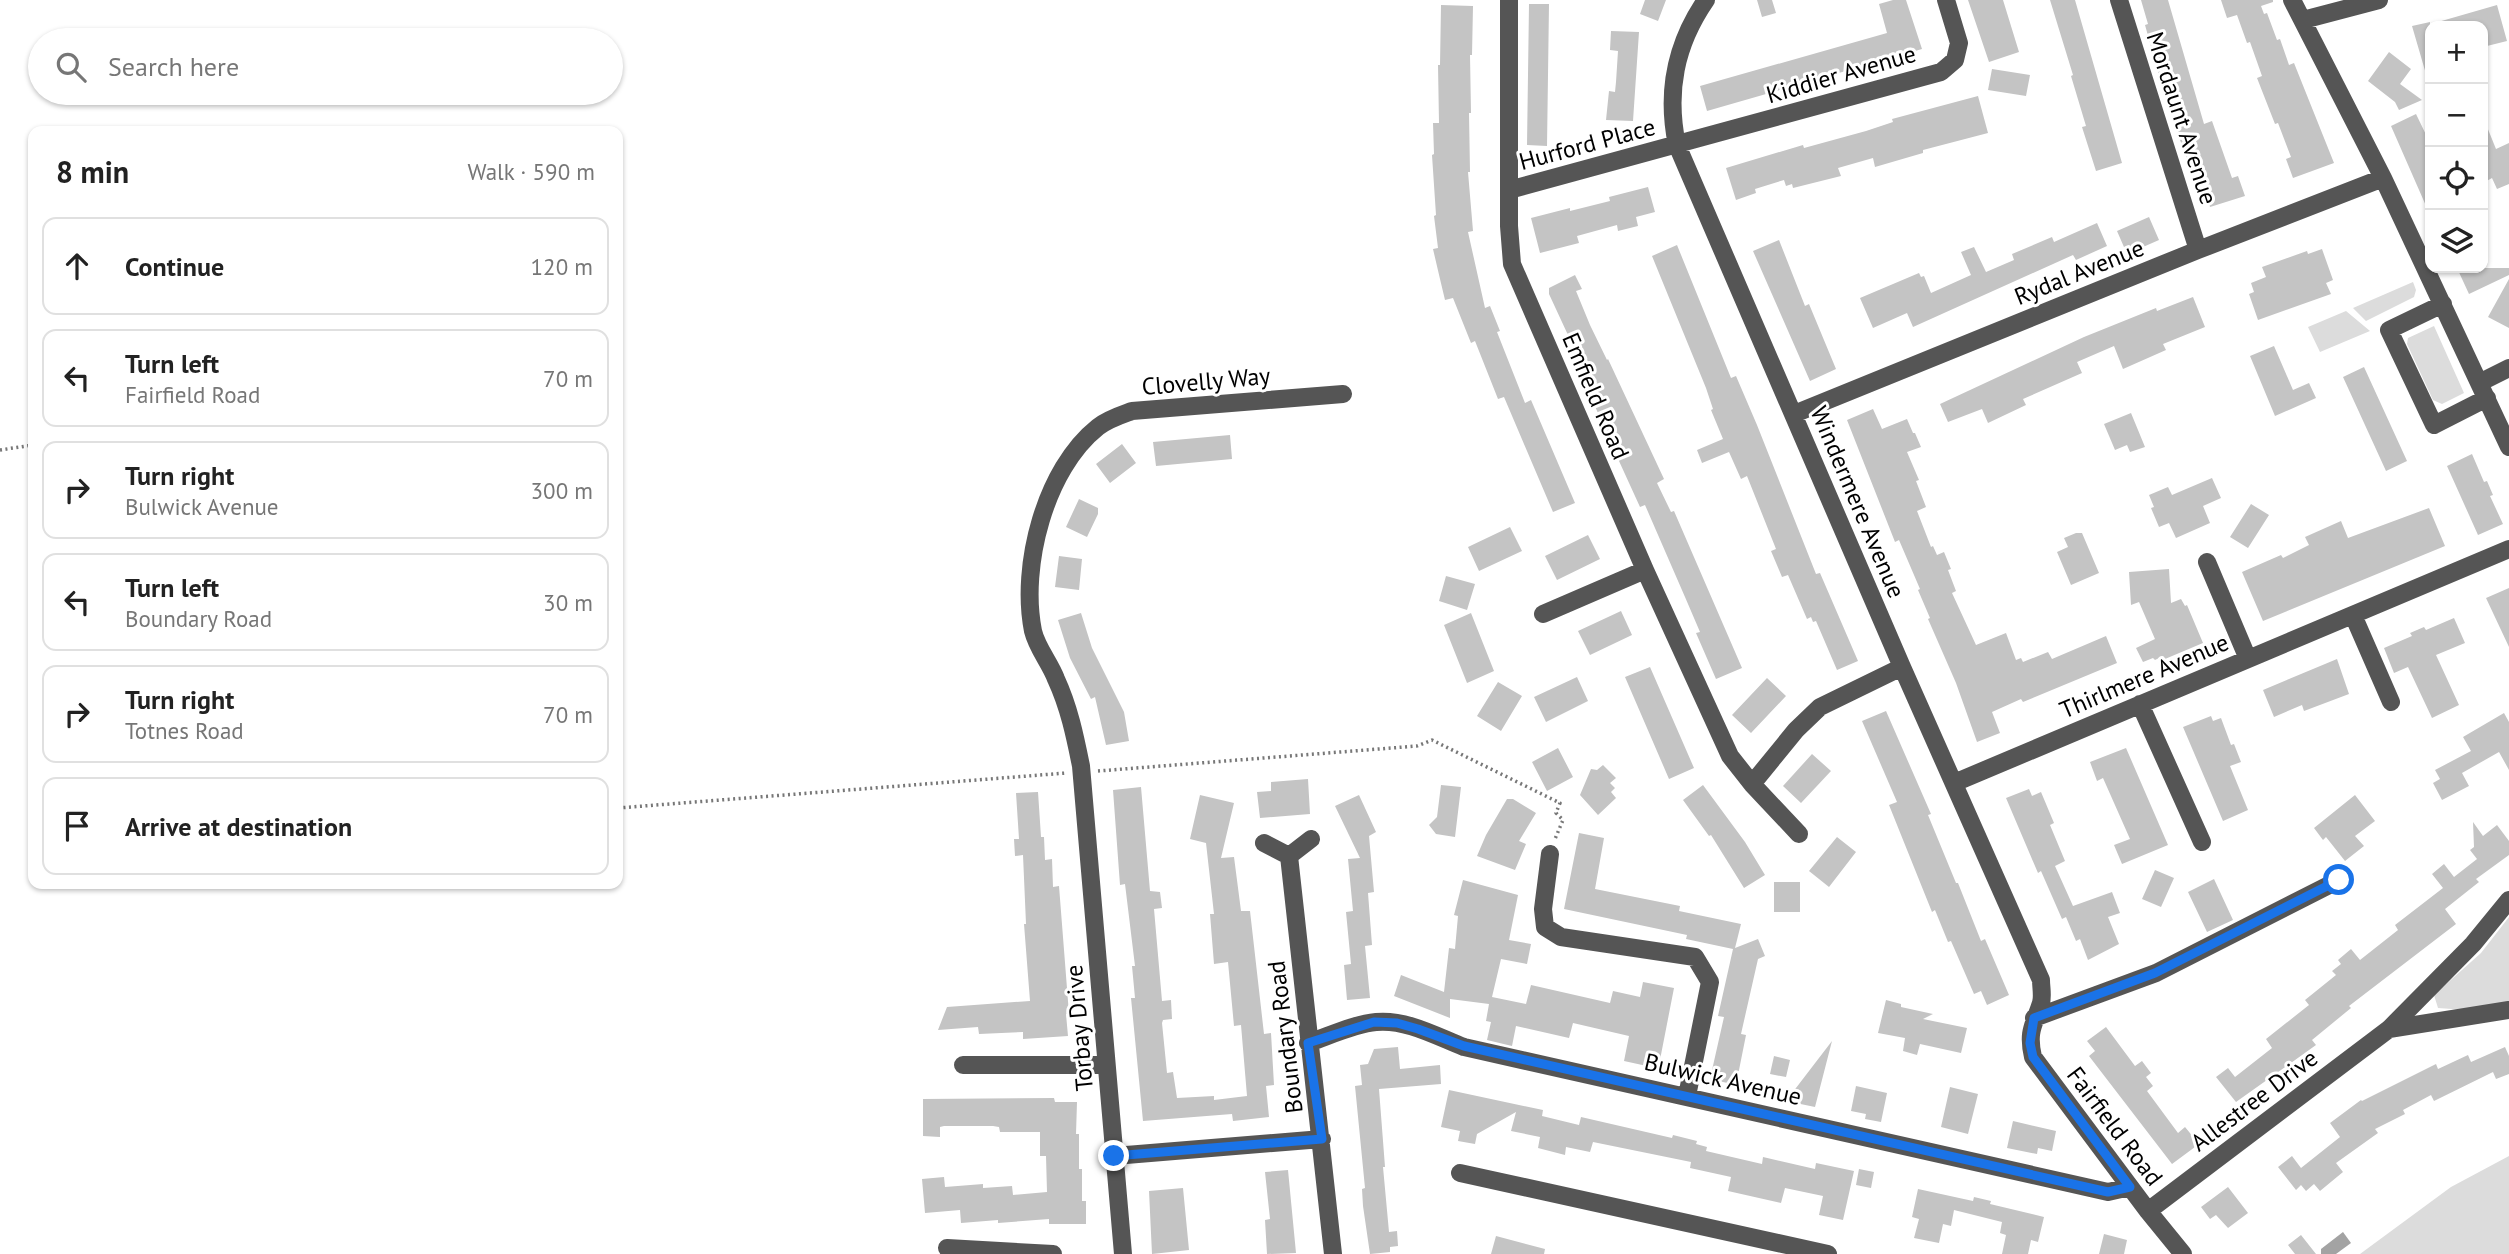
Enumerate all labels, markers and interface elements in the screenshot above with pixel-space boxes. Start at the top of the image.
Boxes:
map controls [2425,21,2488,273]
button: + [2425,21,2488,84]
search box [28,28,623,105]
street label: Mordaunt Avenue [2140,28,2224,208]
street label: Kiddier Avenue [1763,38,1919,110]
icon: search [52,48,90,86]
text: Search here [108,50,239,83]
button: − [2425,84,2488,147]
street label: Hurford Place [1515,111,1659,177]
button: locate [2425,147,2488,210]
text: 8 min [56,152,129,191]
text: Walk · 590 m [468,157,595,186]
button: layers [2425,210,2488,273]
street label: Rydal Avenue [2010,232,2148,312]
icon: ahead [58,247,96,285]
text: Continue [125,250,224,283]
text: 120 m [531,252,593,281]
street label: Emfield Road [1555,328,1637,464]
text: Turn left [125,347,219,380]
icon: left [58,359,96,397]
street label: Clovelly Way [1140,360,1272,402]
text: 70 m [543,364,593,393]
text: Fairfield Road [125,380,260,409]
street label: Windermere Avenue [1804,401,1912,603]
text: Turn right [125,459,234,492]
icon: right [58,471,96,509]
text: 300 m [531,476,593,505]
text: Bulwick Avenue [125,492,279,521]
text: Turn left [125,571,219,604]
icon: left [58,583,96,621]
text: 30 m [543,588,593,617]
text: Boundary Road [125,604,272,633]
street label: Thirlmere Avenue [2055,626,2233,726]
text: Turn right [125,683,234,716]
icon: right [58,695,96,733]
text: 70 m [543,700,593,729]
text: Totnes Road [125,716,244,745]
icon: arrive [58,807,96,845]
text: Arrive at destination [125,810,352,843]
route start [2323,864,2354,895]
street label: Boundary Road [1260,959,1310,1115]
street label: Torbay Drive [1058,964,1100,1092]
street label: Allestree Drive [2184,1042,2324,1158]
street label: Bulwick Avenue [1641,1046,1805,1112]
street label: Fairfield Road [2060,1060,2170,1192]
route end [1098,1140,1129,1171]

